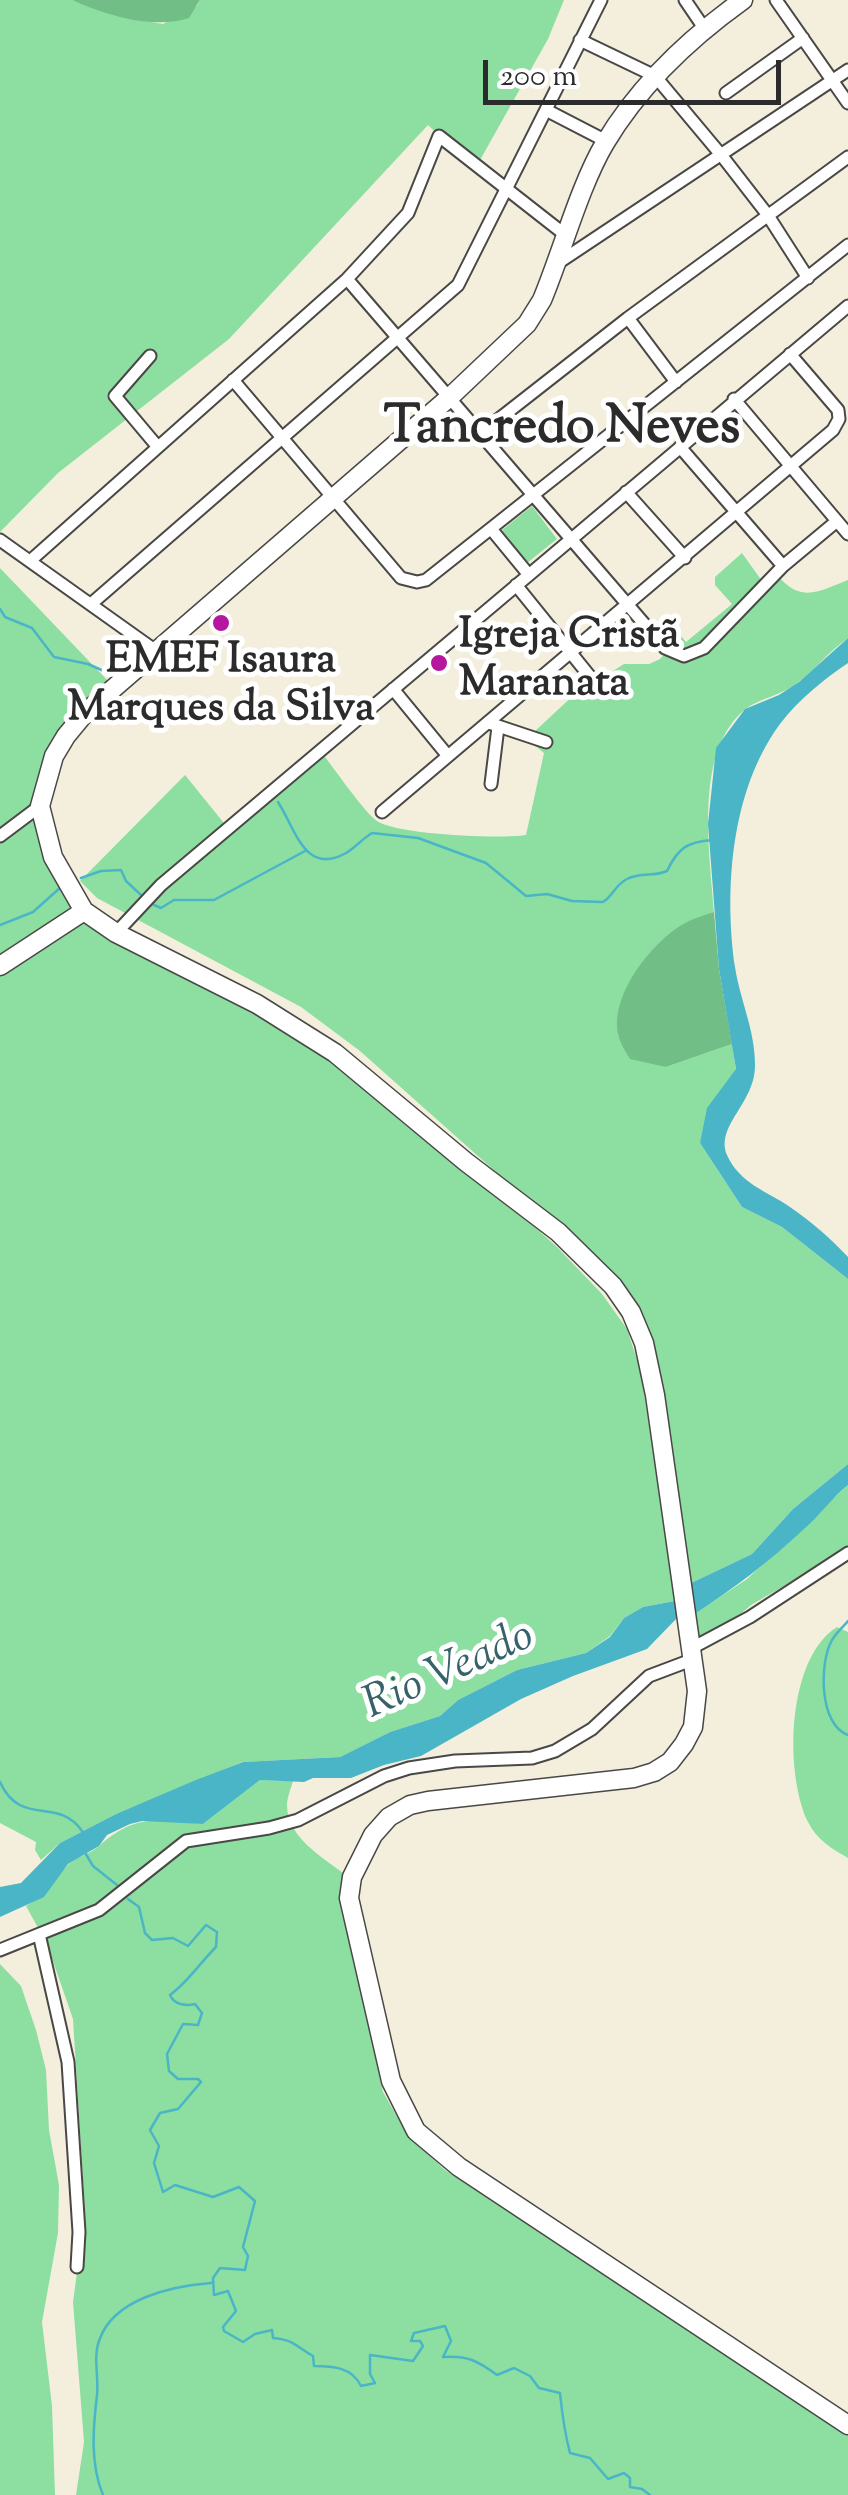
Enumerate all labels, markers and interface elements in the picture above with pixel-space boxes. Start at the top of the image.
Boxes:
scale bar [488,40,786,102]
text: 200 m [500,56,577,99]
district label: Tancredo Neves [384,401,740,463]
marker: EMEF Isaura Marques da Silva [210,612,232,634]
place label: Igreja Cristã Maranata [459,614,679,712]
place label: EMEF Isaura Marques da Silva [67,639,375,738]
marker: Igreja Cristã Maranata [428,652,450,674]
water label: Rio Veado [357,1613,543,1735]

